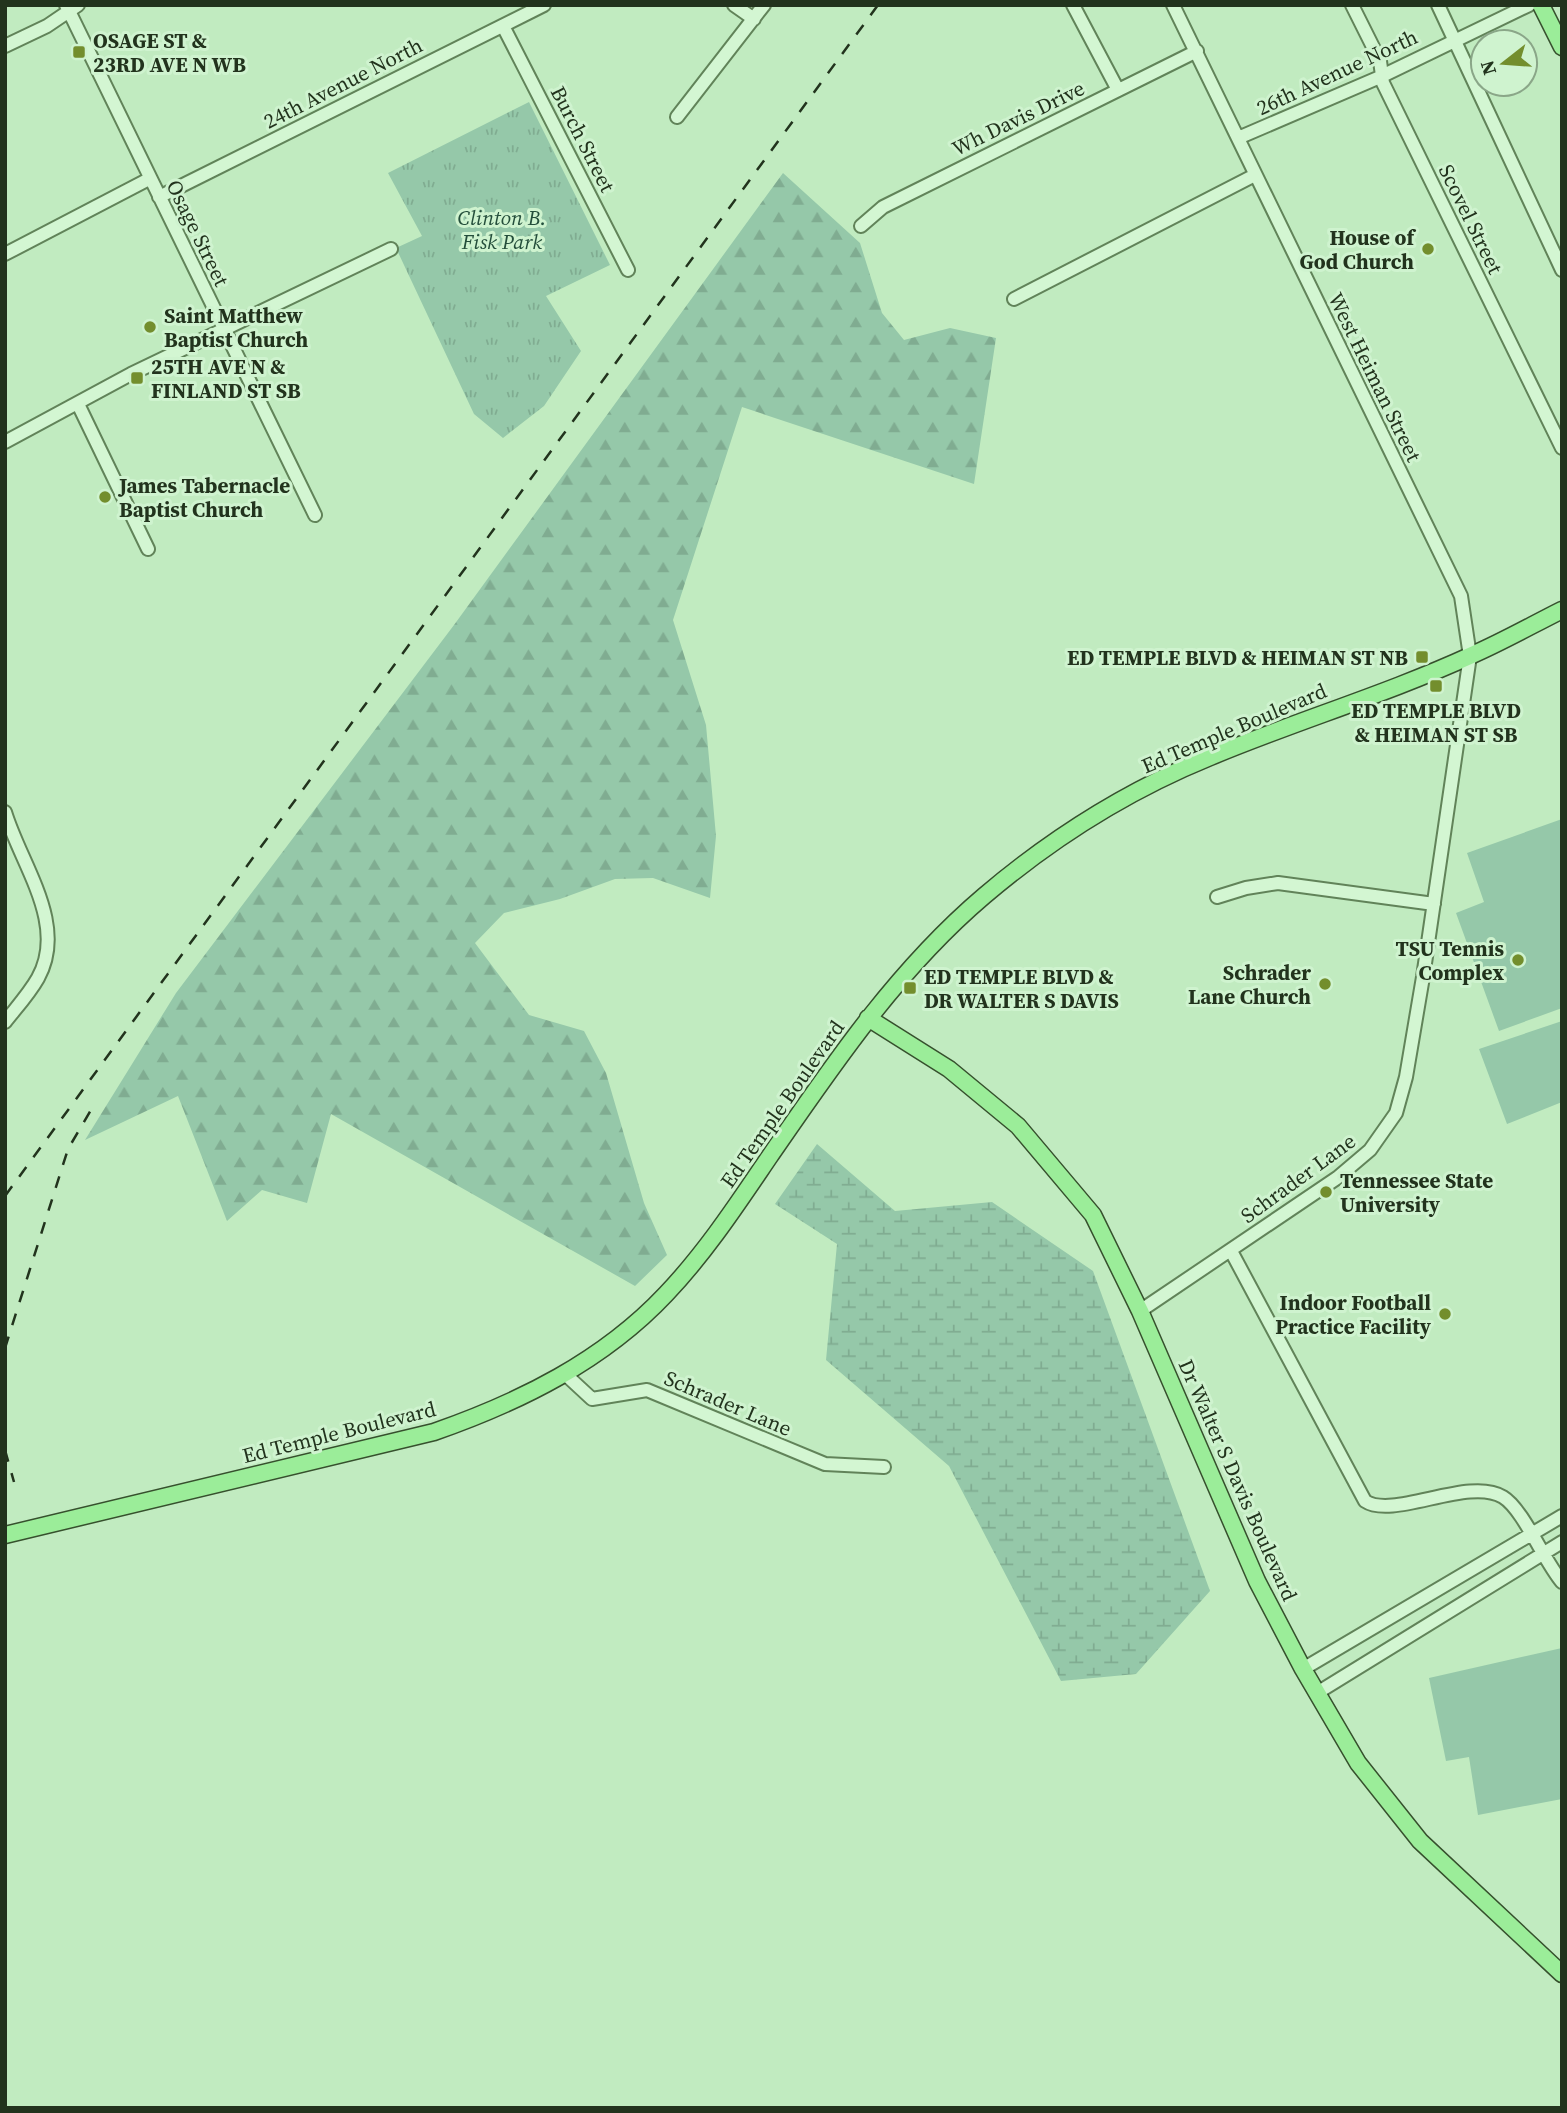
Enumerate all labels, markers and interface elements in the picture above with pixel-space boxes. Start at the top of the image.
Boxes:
street label: 26th Avenue North [1252,22,1422,122]
place label: OSAGE ST & 23RD AVE N WB [93,26,246,79]
north arrow [1469,28,1539,98]
street label: 24th Avenue North [259,30,427,136]
marker: OSAGE ST & 23RD AVE N WB [71,44,87,60]
text: N [1473,57,1502,78]
street label: Wh Davis Drive [947,73,1089,163]
street label: Burch Street [544,81,622,197]
street label: Scovel Street [1432,159,1510,279]
street label: Osage Street [160,175,236,291]
park label: Clinton B. Fisk Park [457,203,547,256]
place label: House of God Church [1300,223,1416,276]
marker: House of God Church [1420,241,1436,257]
street label: West Heiman Street [1321,288,1429,467]
place label: Saint Matthew Baptist Church [164,301,308,354]
marker: Saint Matthew Baptist Church [142,319,158,335]
place label: 25TH AVE N & FINLAND ST SB [151,352,301,405]
marker: 25TH AVE N & FINLAND ST SB [129,370,145,386]
place label: James Tabernacle Baptist Church [117,471,290,524]
marker: James Tabernacle Baptist Church [97,489,113,505]
place label: ED TEMPLE BLVD & HEIMAN ST NB [1067,643,1408,672]
marker: ED TEMPLE BLVD & HEIMAN ST NB [1414,649,1430,665]
street label: Ed Temple Boulevard [1137,676,1331,780]
marker: ED TEMPLE BLVD & HEIMAN ST SB [1428,678,1444,694]
place label: ED TEMPLE BLVD & HEIMAN ST SB [1351,696,1521,749]
place label: TSU Tennis Complex [1396,934,1504,987]
marker: TSU Tennis Complex [1510,952,1526,968]
place label: Schrader Lane Church [1188,958,1311,1011]
place label: ED TEMPLE BLVD & DR WALTER S DAVIS [924,962,1119,1015]
marker: Schrader Lane Church [1317,976,1333,992]
marker: ED TEMPLE BLVD & DR WALTER S DAVIS [902,980,918,996]
street label: Ed Temple Boulevard [713,1014,851,1194]
street label: Schrader Lane [1235,1126,1361,1230]
place label: Tennessee State University [1340,1166,1493,1219]
marker: Tennessee State University [1318,1184,1334,1200]
place label: Indoor Football Practice Facility [1275,1288,1432,1341]
marker: Indoor Football Practice Facility [1437,1306,1453,1322]
street label: Dr Walter S Davis Boulevard [1172,1355,1305,1606]
street label: Schrader Lane [660,1363,796,1443]
street label: Ed Temple Boulevard [239,1394,439,1470]

